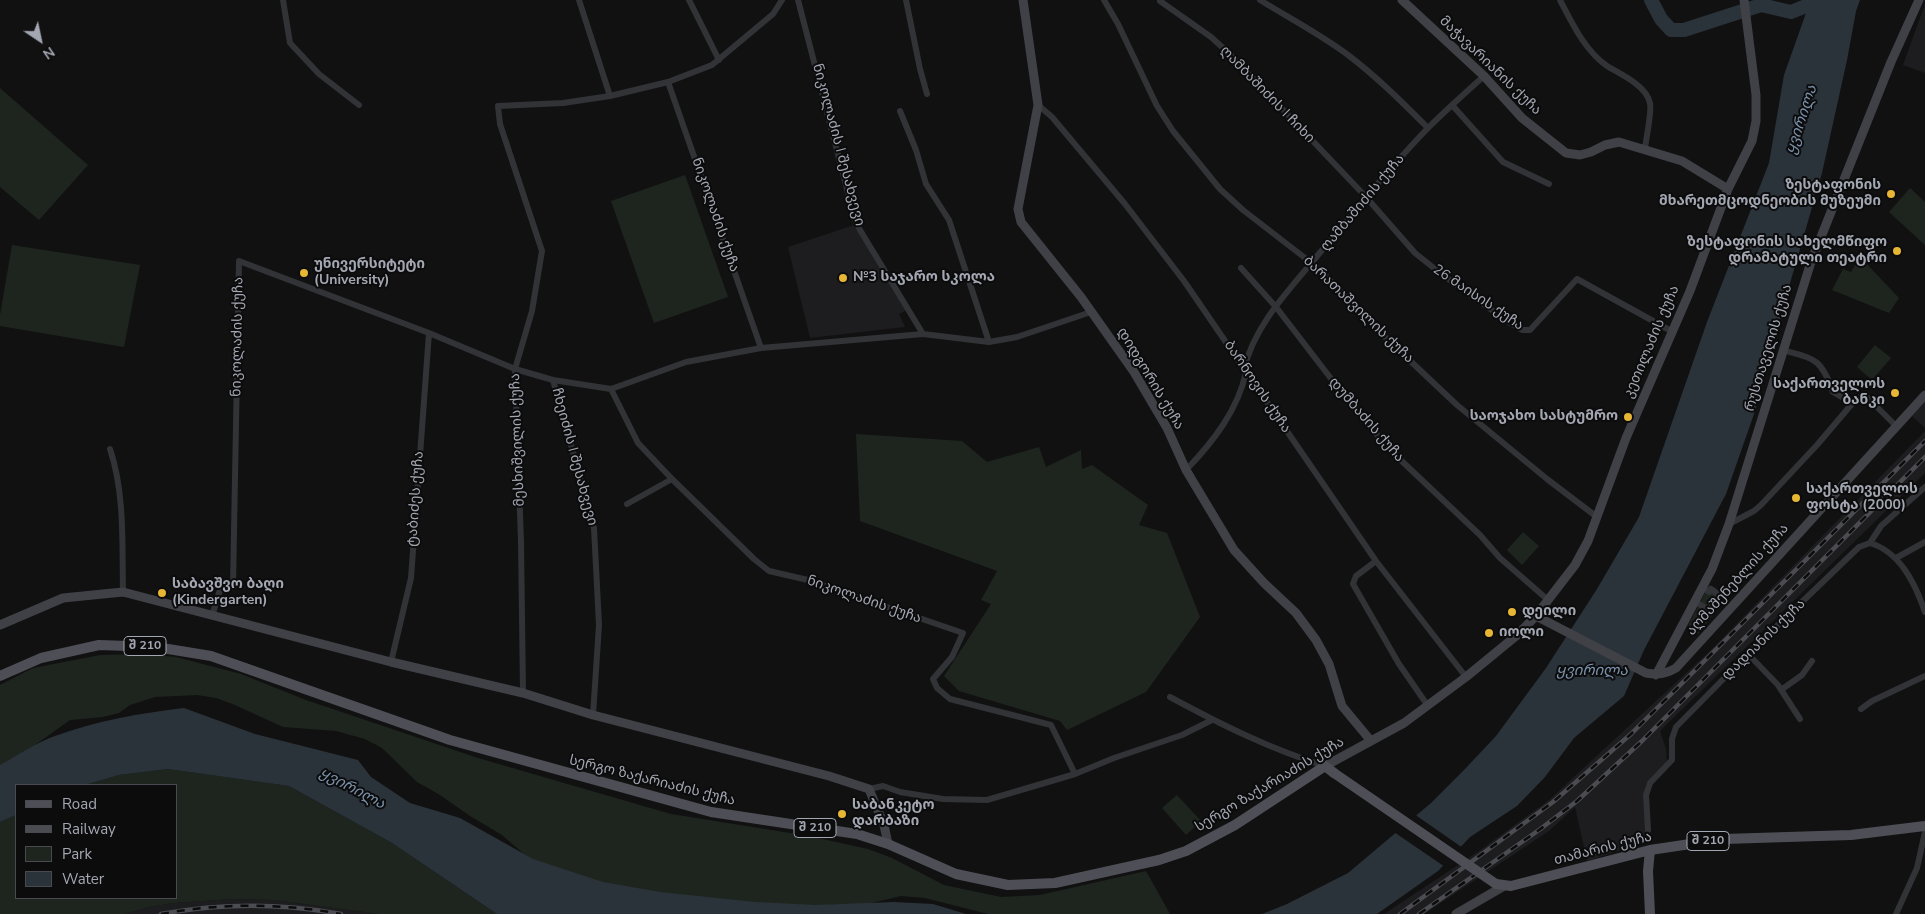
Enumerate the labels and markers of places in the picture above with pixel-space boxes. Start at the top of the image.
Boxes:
place label: ზესტაფონის მხარეთმცოდნეობის მუზეუმი [1659,178,1881,210]
marker: ზესტაფონის მხარეთმცოდნეობის მუზეუმი [1885,188,1897,200]
place label: ზესტაფონის სახელმწიფო დრამატული თეატრი [1687,235,1887,268]
marker: ზესტაფონის სახელმწიფო დრამატული თეატრი [1891,245,1903,257]
place label: უნივერსიტეტი (University) [314,257,425,290]
marker: უნივერსიტეტი (University) [298,267,310,279]
place label: №3 საჯარო სკოლა [853,270,995,286]
marker: №3 საჯარო სკოლა [837,272,849,284]
place label: საქართველოს ბანკი [1773,377,1885,410]
marker: საქართველოს ბანკი [1889,387,1901,399]
place label: საოჯახო სასტუმრო [1470,409,1618,425]
marker: საოჯახო სასტუმრო [1622,411,1634,423]
place label: საქართველოს ფოსტა (2000) [1806,482,1918,514]
marker: საქართველოს ფოსტა (2000) [1790,492,1802,504]
place label: საბავშვო ბაღი (Kindergarten) [172,577,284,610]
marker: საბავშვო ბაღი (Kindergarten) [156,587,168,599]
place label: დეილი [1522,604,1576,620]
marker: დეილი [1506,606,1518,618]
place label: იოლი [1499,625,1544,641]
marker: იოლი [1483,627,1495,639]
place label: საბანკეტო დარბაზი [852,798,934,830]
marker: საბანკეტო დარბაზი [836,808,848,820]

